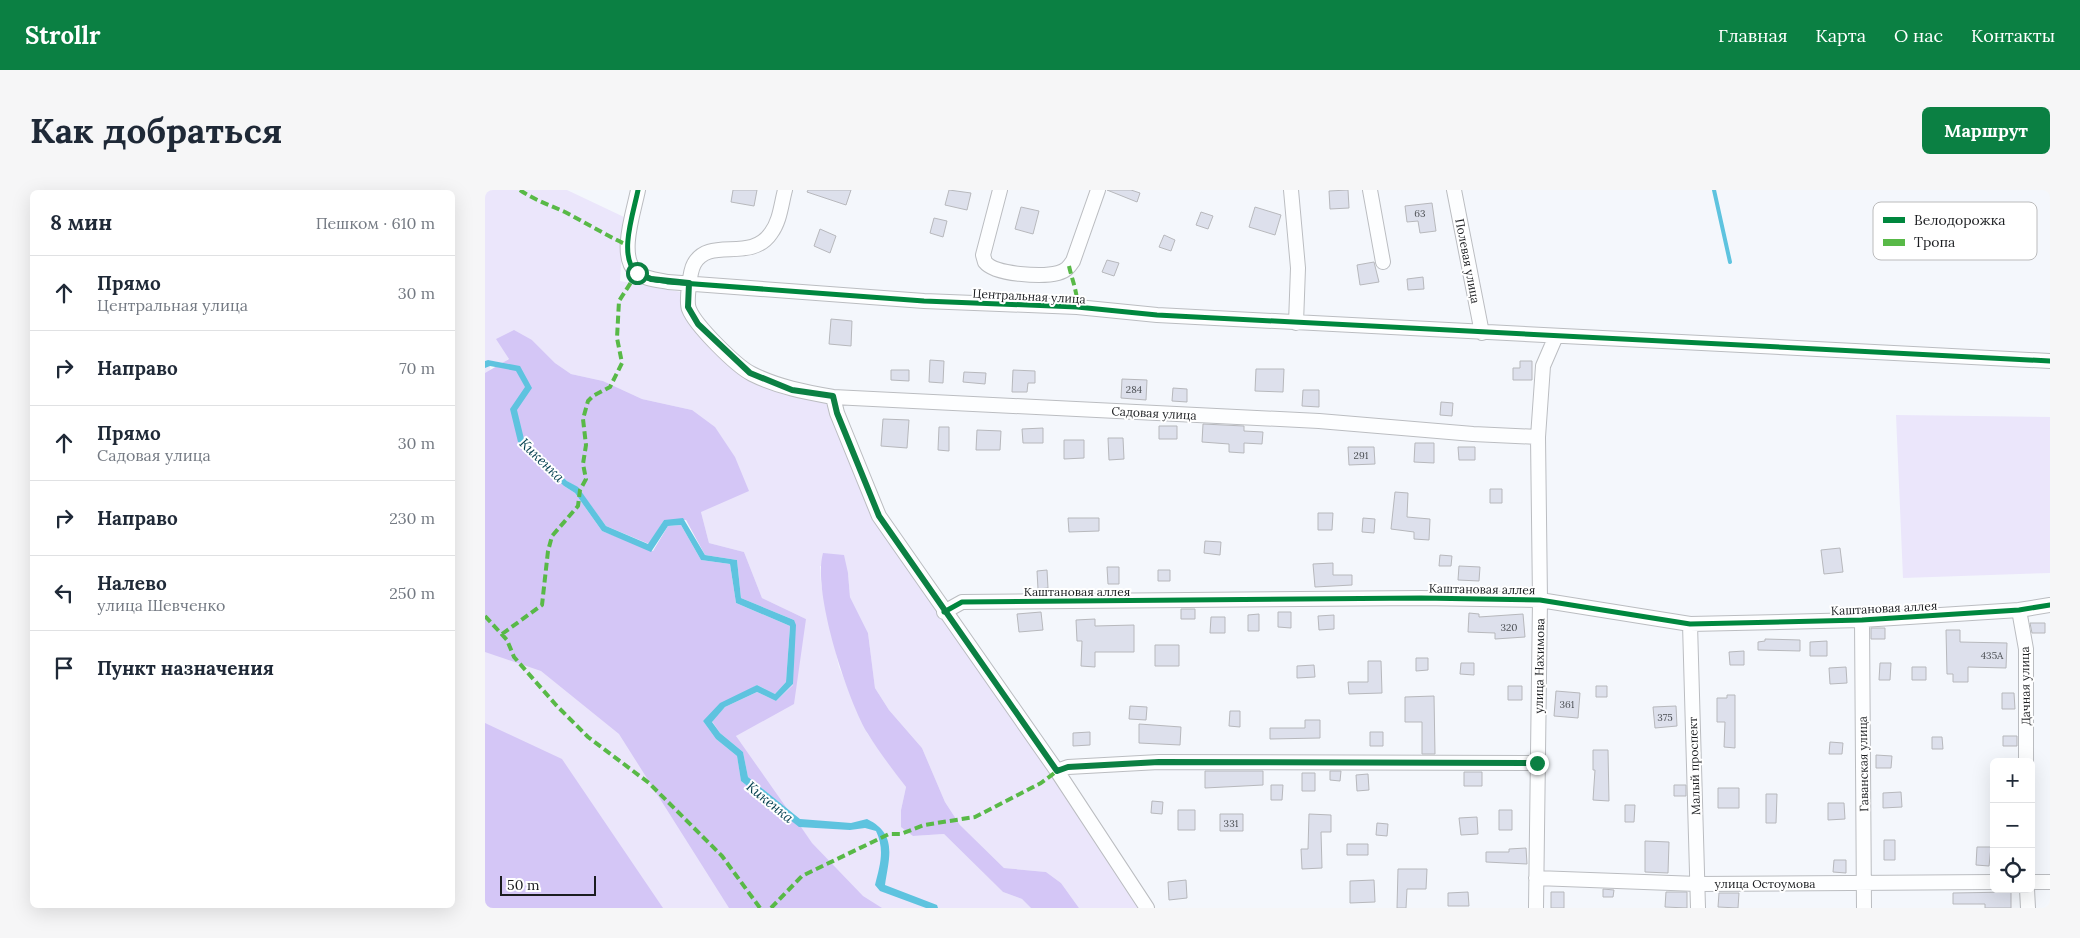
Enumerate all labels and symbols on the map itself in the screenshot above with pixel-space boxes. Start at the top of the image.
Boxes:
legend [1873,202,2037,260]
house number: 63 [1414,207,1426,220]
text: Велодорожка [1914,211,2005,229]
street label: Полевая улица [1452,217,1484,305]
text: Тропа [1914,233,1955,251]
route start [626,262,649,285]
street label: Центральная улица [972,286,1086,306]
house number: 284 [1126,383,1143,396]
street label: Садовая улица [1111,403,1197,423]
water label: Кикенка [516,434,569,486]
house number: 291 [1354,449,1369,462]
street label: Каштановая аллея [1429,581,1535,597]
street label: Каштановая аллея [1024,584,1130,599]
street label: Каштановая аллея [1830,598,1938,618]
street label: улица Нахимова [1531,618,1547,714]
house number: 320 [1500,621,1518,634]
street label: Дачная улица [2017,646,2033,726]
house number: 435А [1981,649,2004,662]
house number: 361 [1560,698,1575,711]
house number: 375 [1657,711,1673,724]
street label: Гаванская улица [1855,716,1871,812]
street label: Малый проспект [1685,717,1703,815]
route end [1526,752,1549,775]
water label: Кикенка [743,777,798,827]
house number: 331 [1224,817,1239,830]
scale bar [500,873,596,896]
street label: улица Остоумова [1714,876,1816,891]

